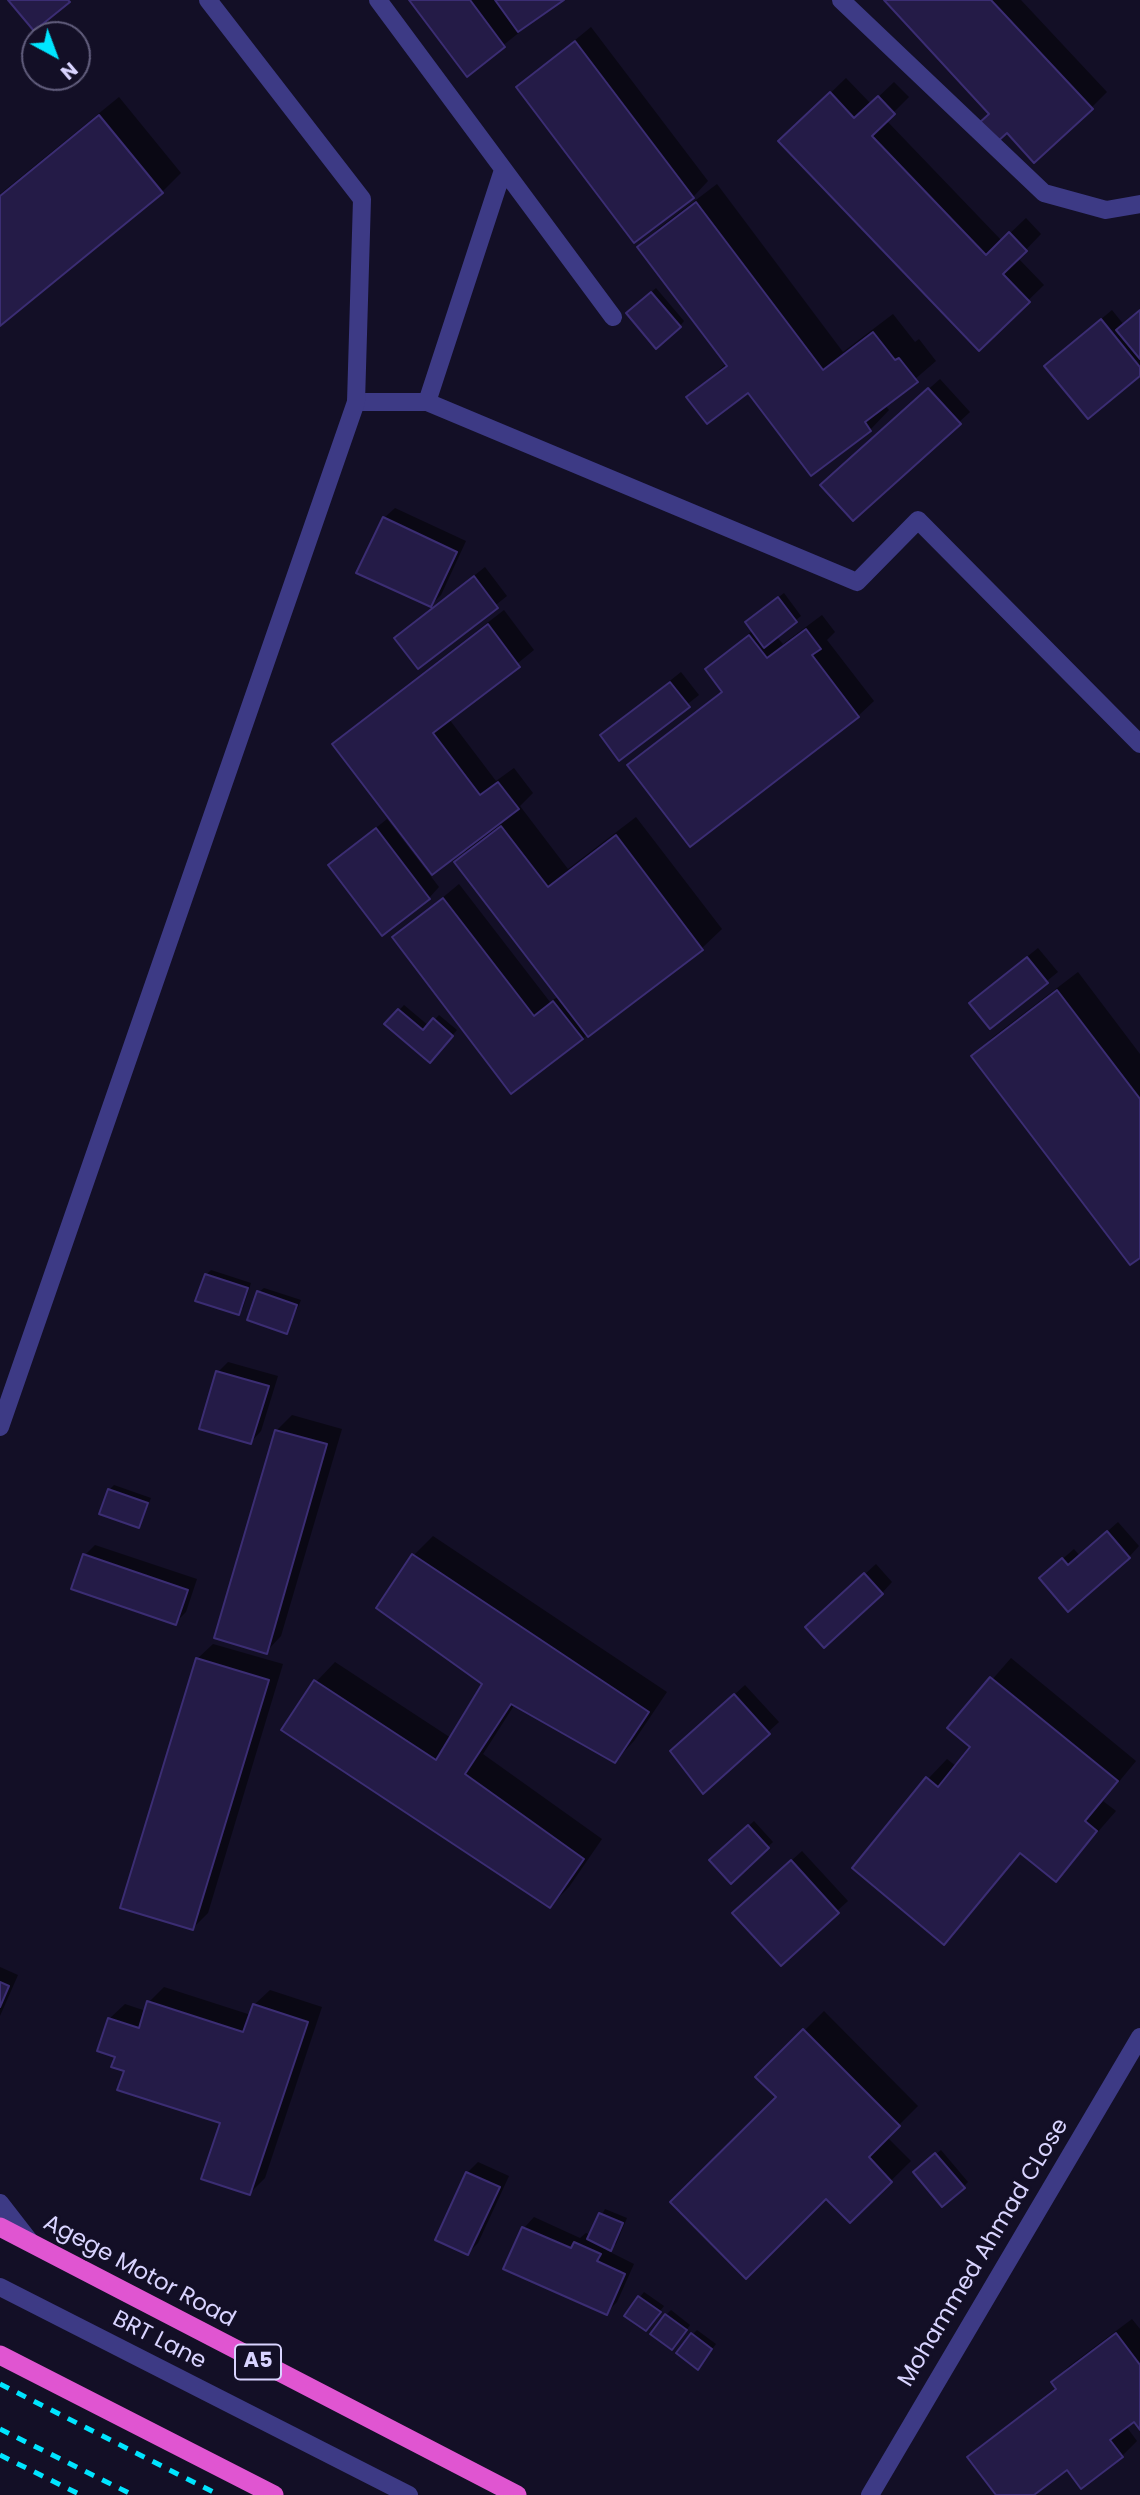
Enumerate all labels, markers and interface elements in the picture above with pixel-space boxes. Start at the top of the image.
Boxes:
north arrow [21,21,91,91]
text: N [55,56,83,86]
street label: Mohammed Ahmad CLose [893,2114,1075,2392]
street label: Agege Motor Road [38,2210,240,2334]
street label: BRT Lane [108,2306,210,2376]
road number: A5 [235,2344,281,2380]

